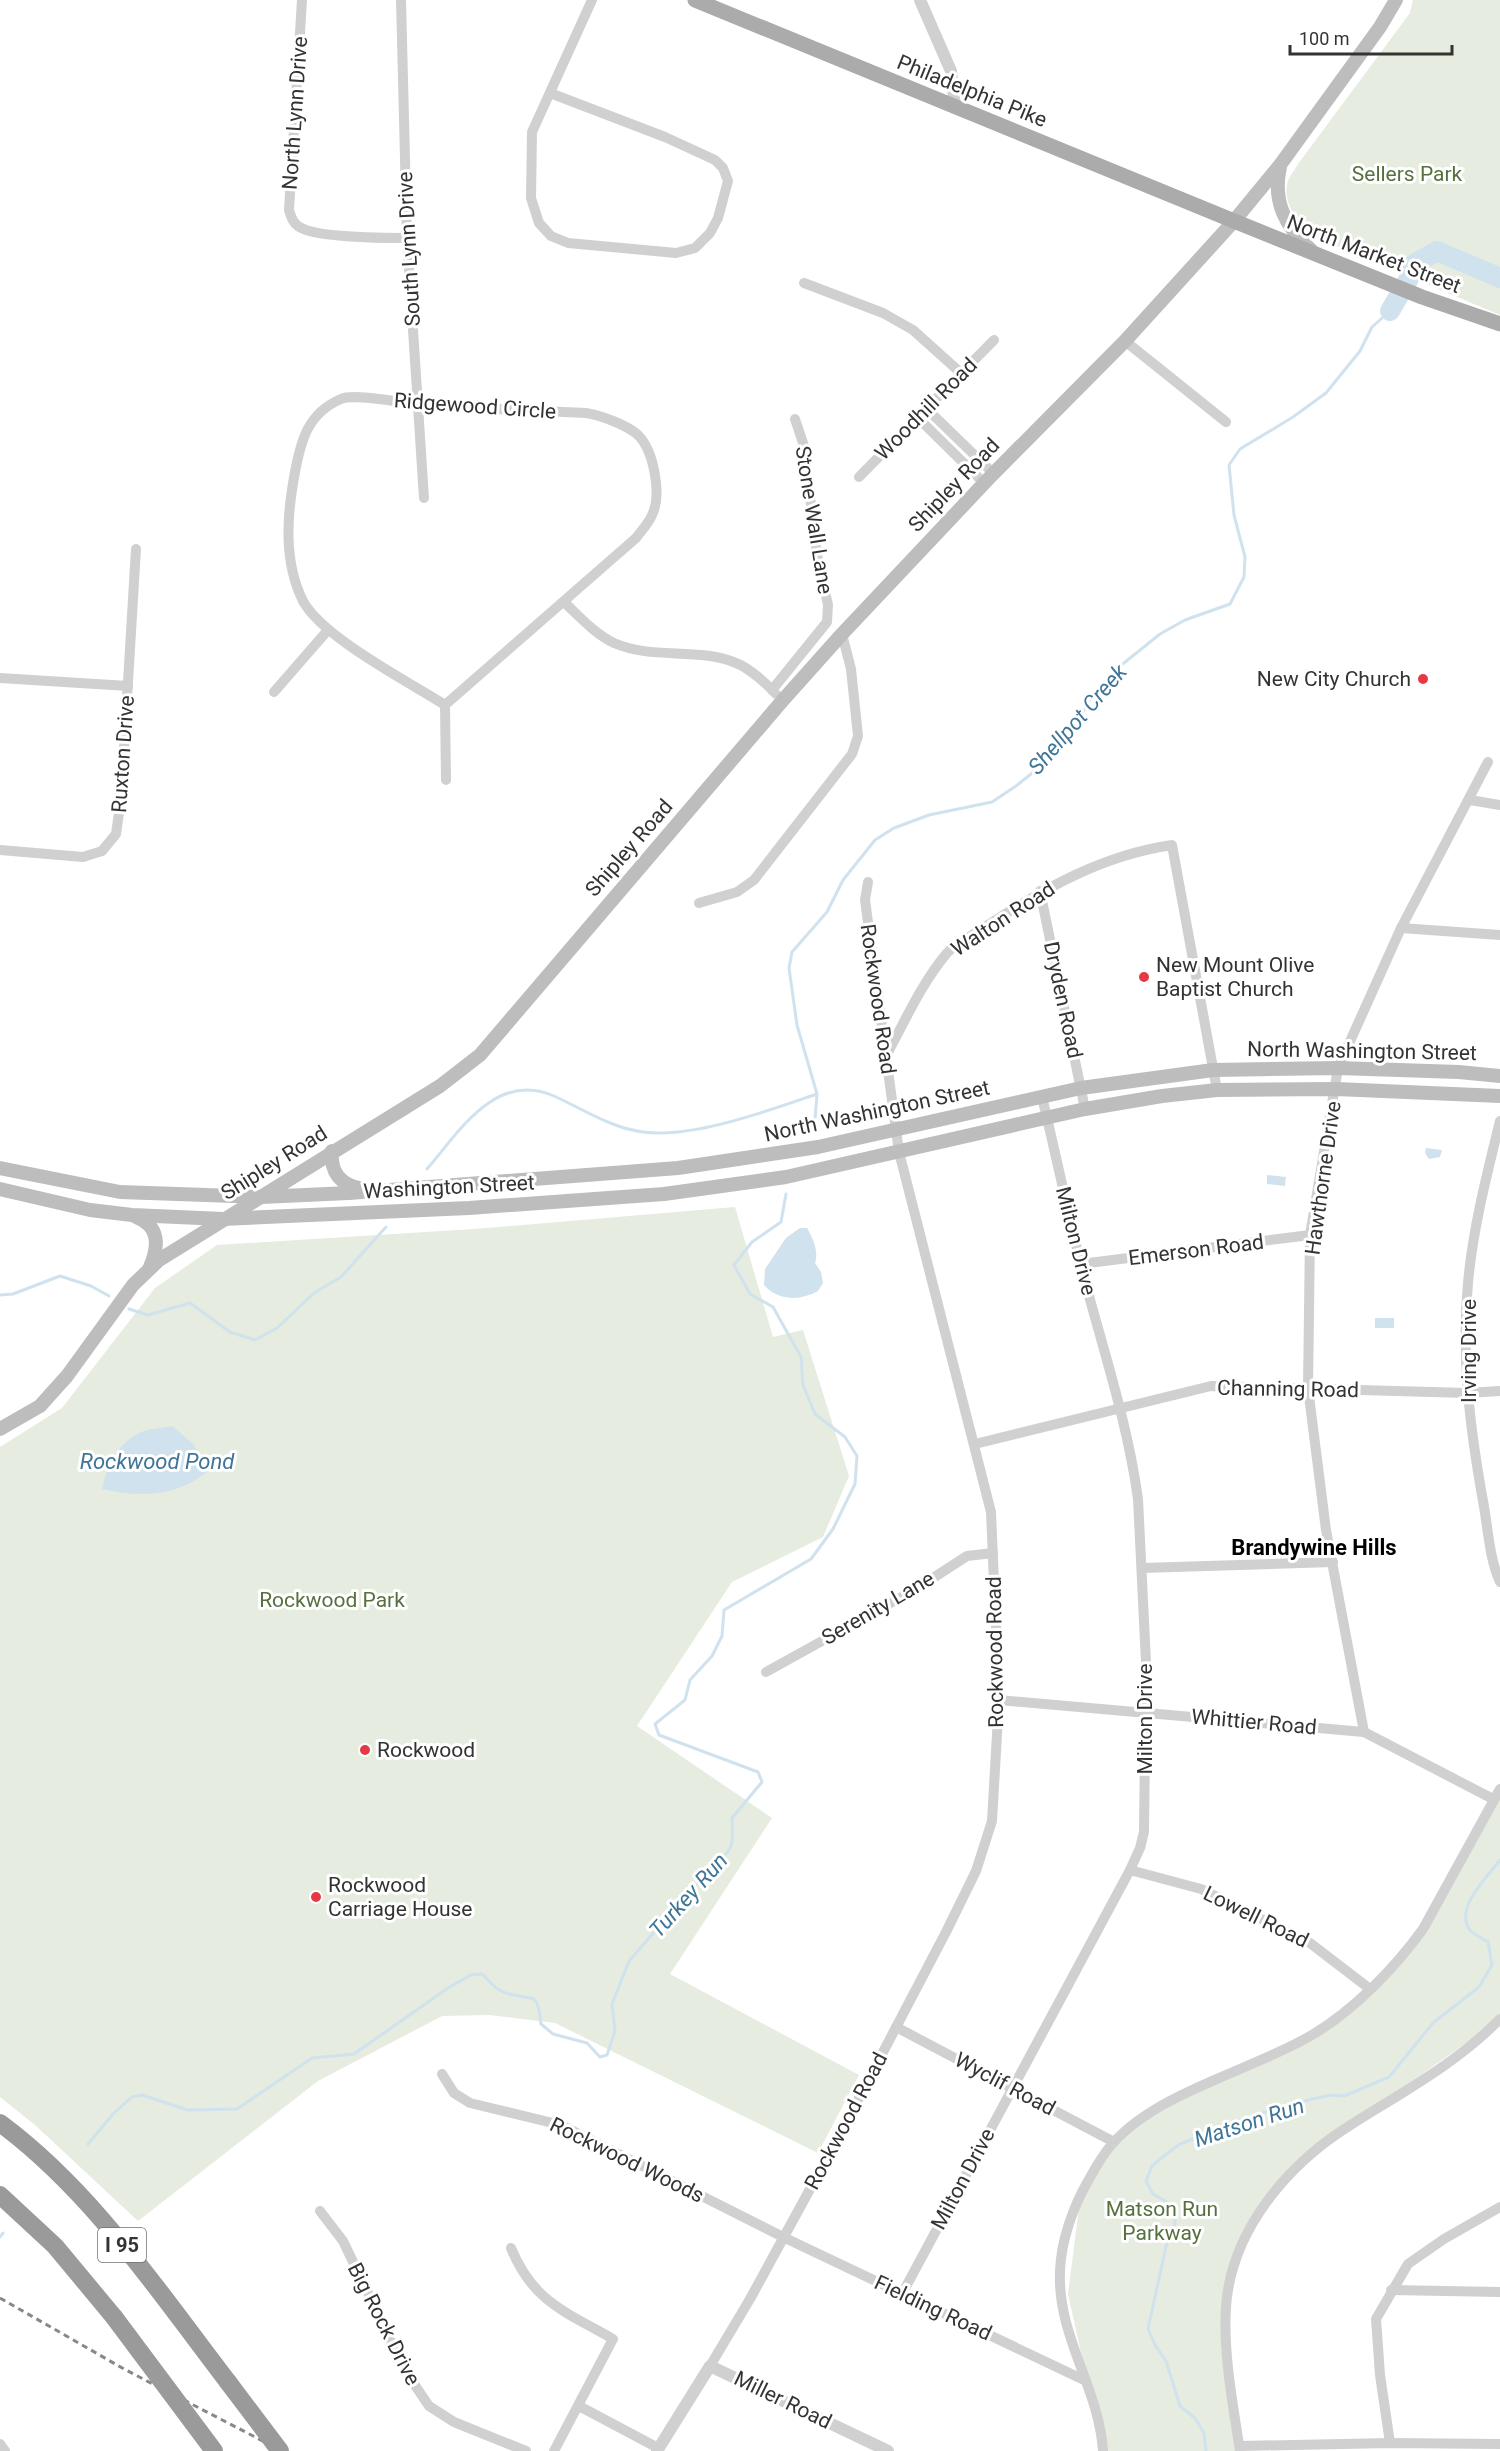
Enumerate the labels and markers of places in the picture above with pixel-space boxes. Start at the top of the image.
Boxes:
place label: New City Church [1257,667,1411,691]
marker: New City Church [1416,672,1430,686]
place label: New Mount Olive Baptist Church [1156,953,1315,1001]
marker: New Mount Olive Baptist Church [1137,970,1151,984]
place label: Rockwood [377,1738,475,1762]
marker: Rockwood [358,1743,372,1757]
place label: Rockwood Carriage House [328,1873,473,1921]
marker: Rockwood Carriage House [309,1890,323,1904]

